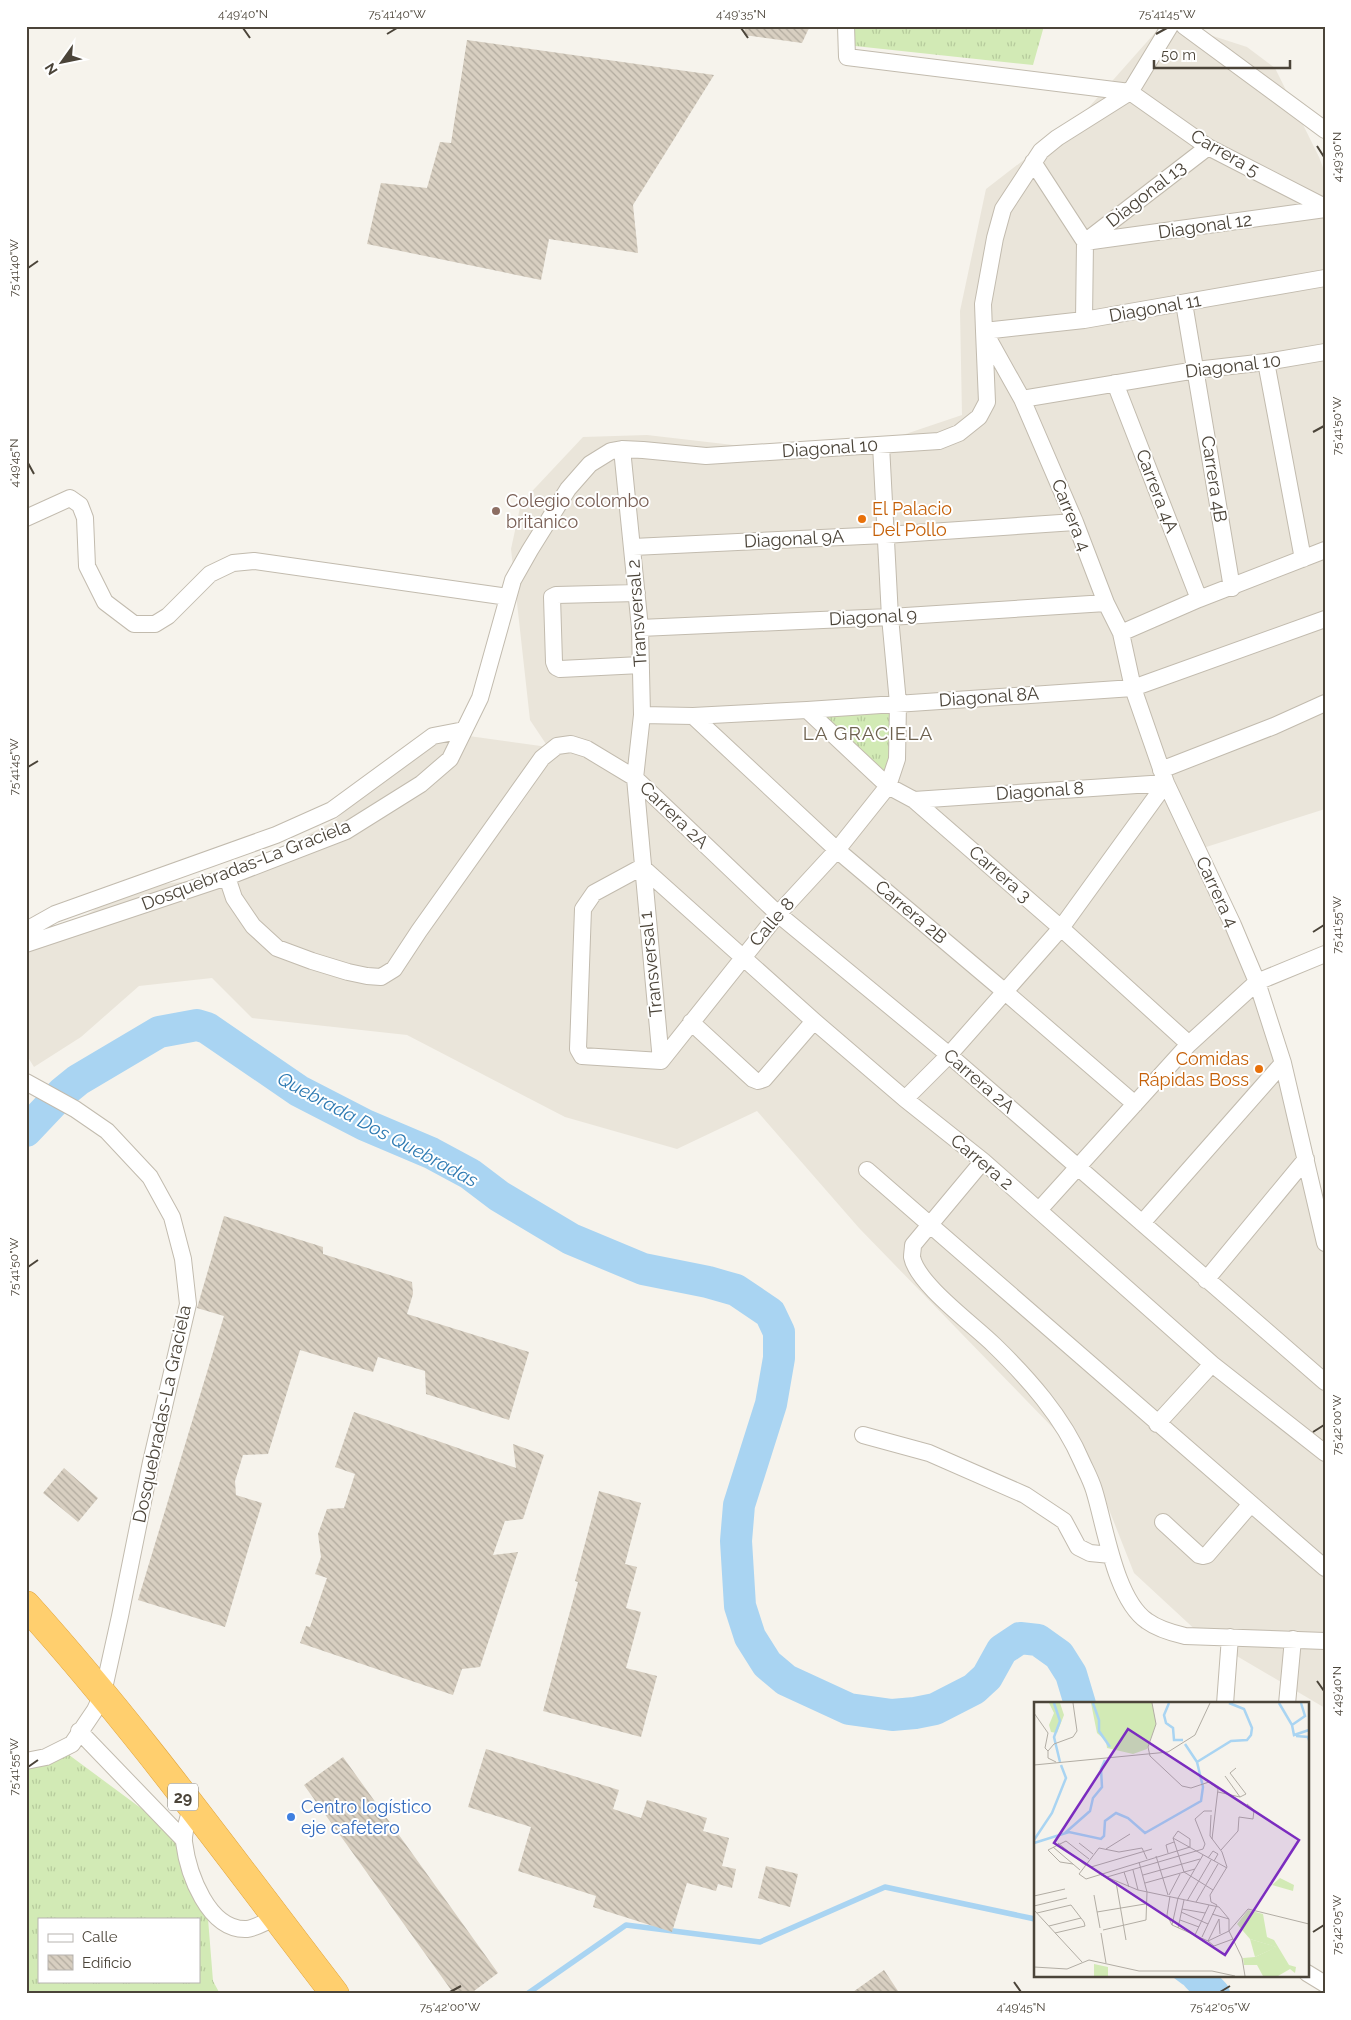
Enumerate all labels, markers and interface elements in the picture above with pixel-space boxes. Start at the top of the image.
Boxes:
text: 4°49'40"N [218,7,268,21]
text: 75°41'40"W [368,7,426,21]
text: 4°49'35"N [716,7,766,21]
text: 75°41'45"W [1139,7,1196,21]
north arrow [38,38,88,88]
scale bar [1154,38,1290,70]
text: 50 m [1161,46,1196,64]
text: N [41,60,61,78]
street label: Carrera 5 [1187,125,1263,181]
text: 4°49'30"N [1330,132,1344,182]
street label: Diagonal 13 [1102,156,1190,231]
street label: Diagonal 12 [1157,209,1253,242]
text: 75°41'40"W [7,239,21,297]
street label: Diagonal 11 [1107,289,1203,326]
street label: Diagonal 10 [1184,349,1282,382]
text: 75°41'50"W [1330,396,1344,455]
street label: Diagonal 10 [781,434,879,461]
street label: Carrera 4B [1197,434,1232,524]
text: 4°49'45"N [7,438,21,488]
street label: Carrera 4A [1132,446,1183,536]
street label: Carrera 4 [1048,476,1095,554]
place label: Colegio colombo britanico [506,490,650,532]
place label: El Palacio Del Pollo [872,498,952,540]
marker: Colegio colombo britanico [490,505,502,517]
marker: El Palacio Del Pollo [856,513,868,525]
street label: Diagonal 9A [743,525,845,552]
street label: Transversal 2 [622,559,651,667]
street label: Diagonal 9 [828,604,918,629]
street label: Diagonal 8A [938,683,1040,710]
district label: LA GRACIELA [803,722,933,744]
text: 75°41'45"W [7,738,21,795]
street label: Carrera 2A [636,777,713,853]
street label: Diagonal 8 [995,777,1085,804]
street label: Dosquebradas-La Graciela [138,815,353,914]
street label: Carrera 3 [965,841,1036,906]
street label: Carrera 4 [1192,853,1243,931]
street label: Carrera 2B [871,876,951,948]
street label: Calle 8 [745,893,799,950]
text: 75°41'55"W [1330,896,1344,954]
street label: Transversal 1 [635,910,666,1018]
street label: Carrera 2A [939,1044,1019,1117]
place label: Comidas Rápidas Boss [1138,1048,1249,1090]
marker: Comidas Rápidas Boss [1253,1063,1265,1075]
water label: Quebrada Dos Quebradas [274,1067,482,1191]
street label: Carrera 2 [947,1129,1018,1194]
text: 75°41'50"W [7,1237,21,1296]
street label: Dosquebradas-La Graciela [128,1303,195,1525]
text: 75°42'00"W [1330,1394,1344,1455]
text: 4°49'40"N [1330,1666,1344,1716]
inset map [1034,1702,1308,1978]
text: 75°41'55"W [7,1738,21,1796]
road number: 29 [168,1784,198,1810]
place label: Centro logístico eje cafetero [301,1796,432,1838]
marker: Centro logístico eje cafetero [285,1811,297,1823]
text: 75°42'05"W [1330,1895,1344,1955]
legend [38,1918,200,1982]
text: Calle [82,1928,118,1946]
text: Edificio [82,1954,132,1972]
text: 75°42'00"W [420,2000,481,2014]
text: 4°49'45"N [996,2000,1046,2014]
text: 75°42'05"W [1190,2000,1250,2014]

